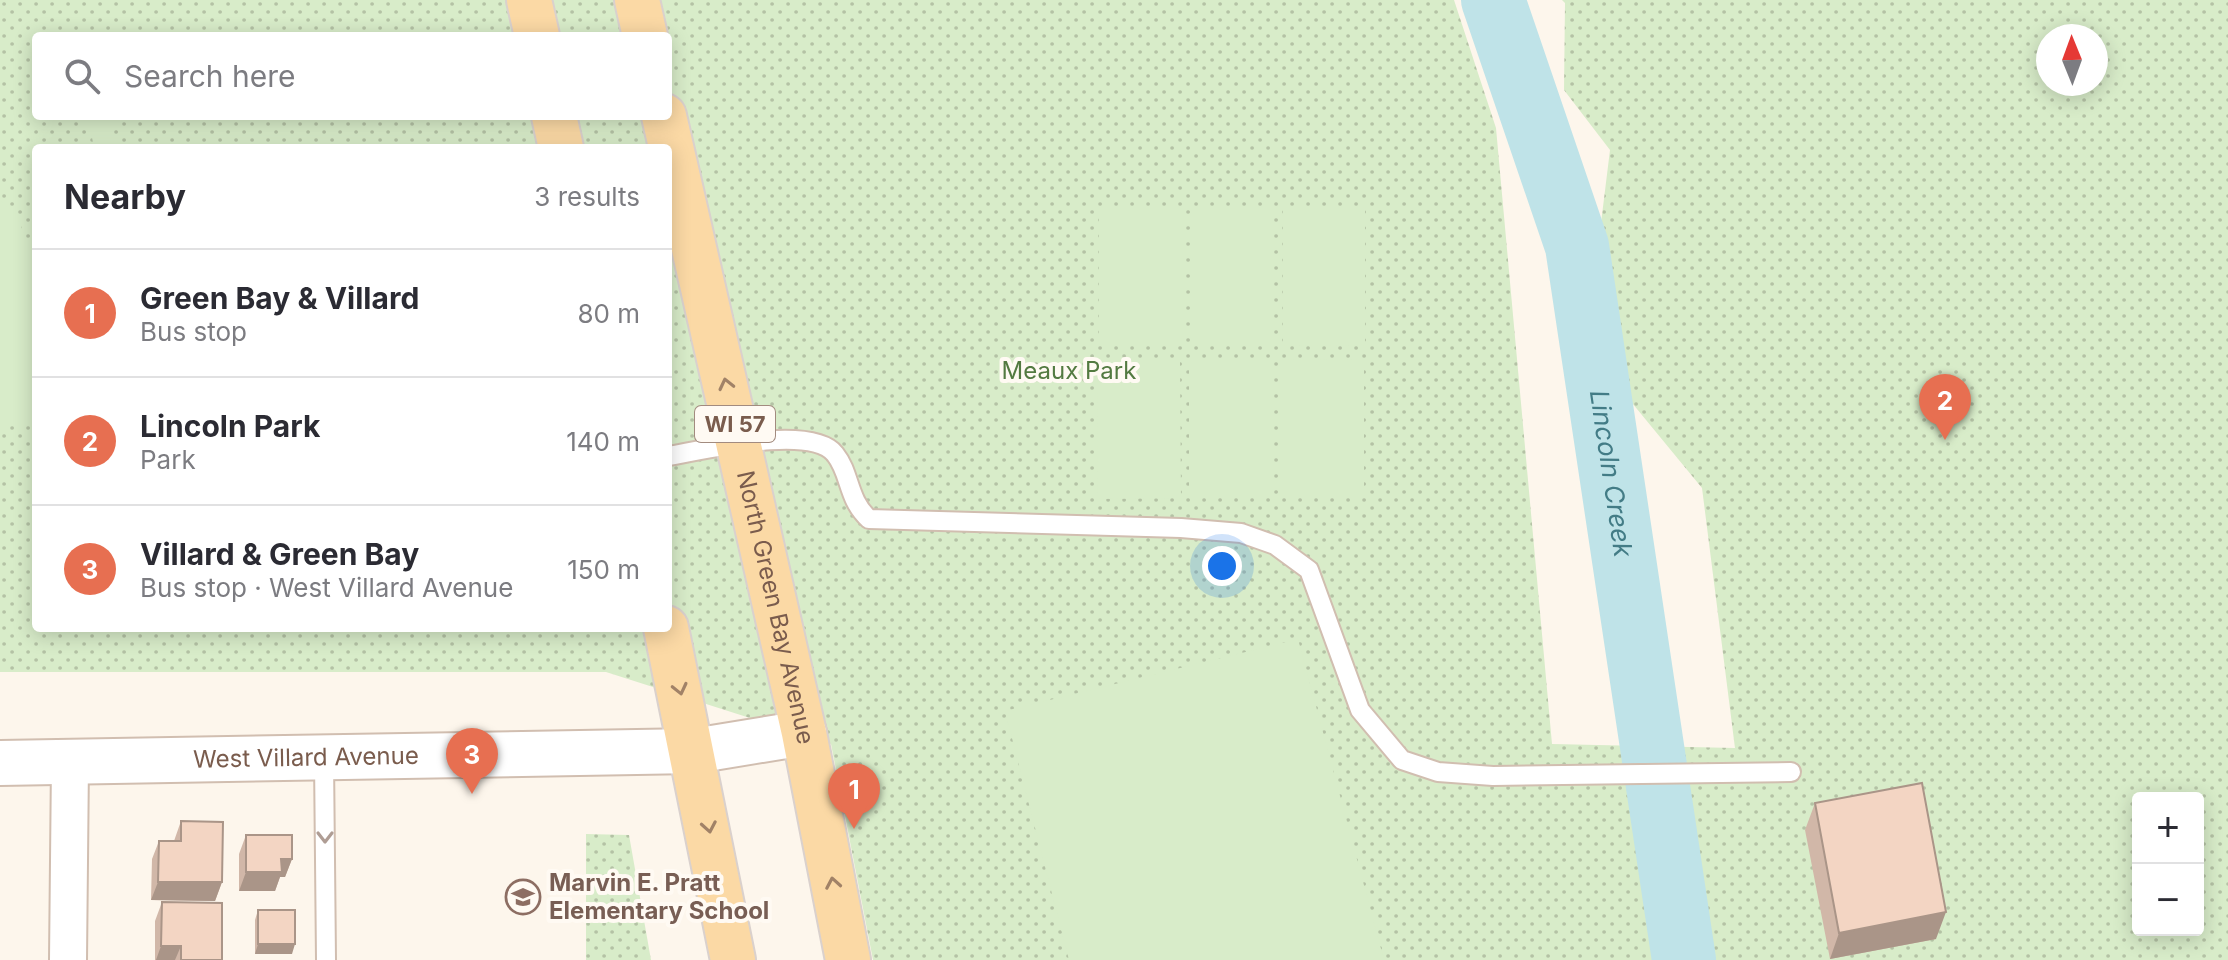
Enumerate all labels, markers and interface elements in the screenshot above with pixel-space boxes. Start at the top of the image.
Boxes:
north arrow [2036,24,2108,96]
search box [32,32,672,120]
icon: search [60,54,104,98]
text: Search here [124,58,296,94]
text: Nearby [64,176,186,217]
text: 3 results [534,181,640,212]
text: Green Bay & Villard [140,280,419,316]
text: 1 [84,298,96,329]
text: 80 m [577,298,640,329]
text: Bus stop [140,316,247,347]
park label: Meaux Park [1002,356,1136,385]
pin: 2 [1919,374,1971,440]
one-way arrow [718,378,735,391]
water label: Lincoln Creek [1584,388,1640,560]
road number: WI 57 [695,406,775,442]
text: Lincoln Park [140,408,320,444]
text: 2 [82,426,98,457]
text: 140 m [566,426,640,457]
text: Park [140,444,196,475]
street label: North Green Bay Avenue [731,468,821,747]
text: Villard & Green Bay [140,536,419,572]
your location [1202,546,1242,586]
text: 3 [82,554,98,585]
text: 150 m [567,554,640,585]
text: Bus stop · West Villard Avenue [140,572,513,603]
one-way arrow [671,682,688,696]
pin: 3 [446,728,498,794]
street label: West Villard Avenue [193,741,419,774]
pin: 1 [828,763,880,829]
map controls [2132,792,2204,936]
button: + [2132,792,2204,864]
one-way arrow [699,821,716,834]
one-way arrow [316,831,334,844]
button: − [2132,864,2204,936]
place label: Marvin E. Pratt Elementary School [549,868,769,925]
one-way arrow [826,877,843,890]
school or university icon: Marvin E. Pratt Elementary School [504,878,542,916]

